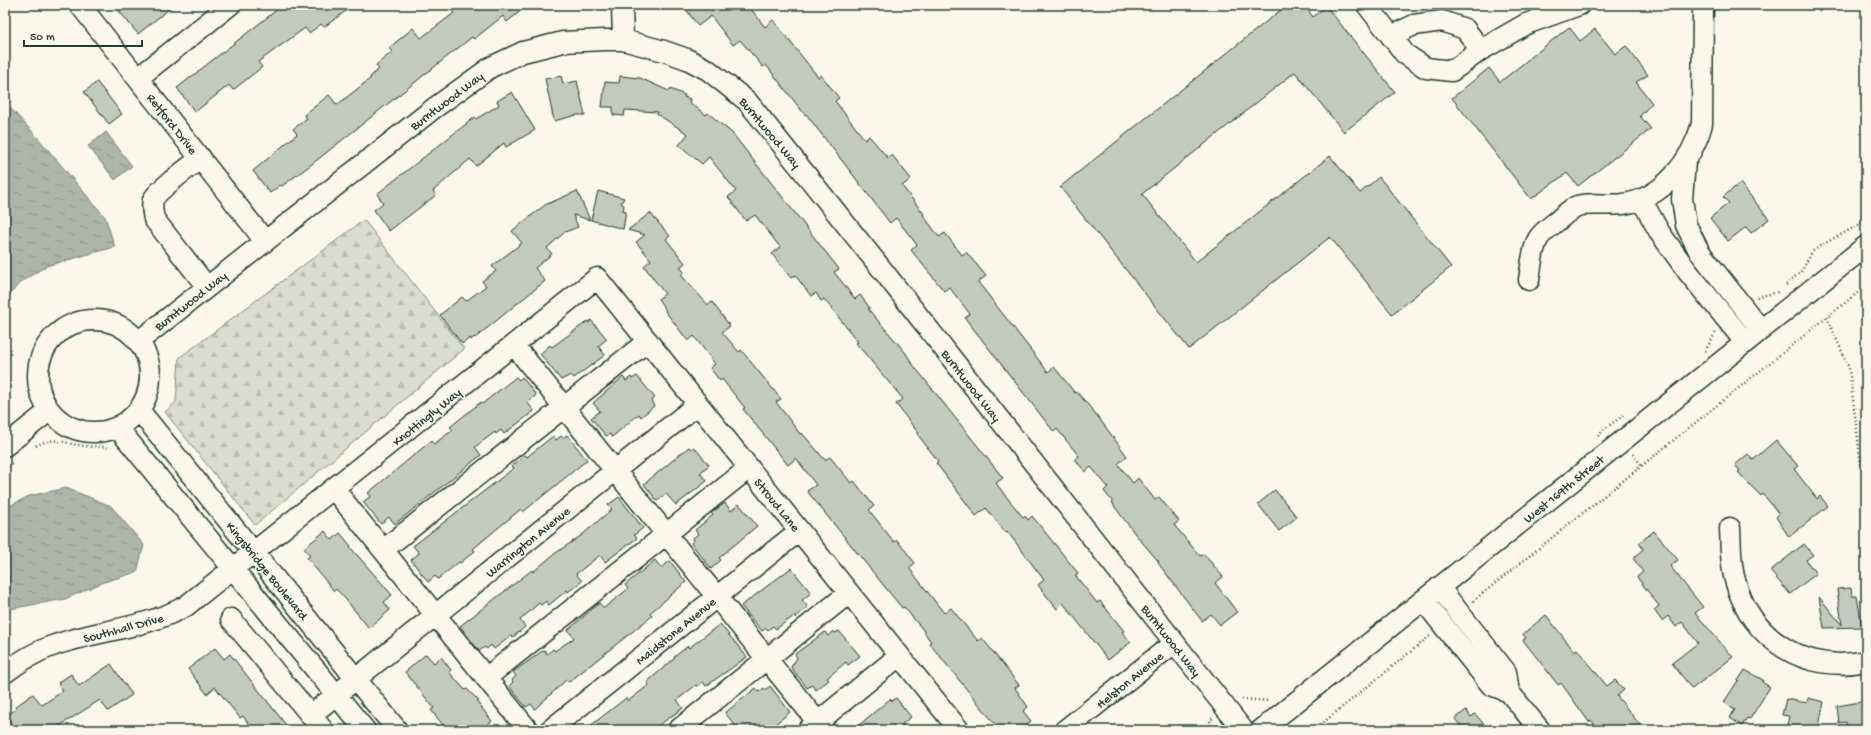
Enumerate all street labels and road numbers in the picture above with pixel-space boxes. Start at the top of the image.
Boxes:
street label: Burntwood Way [407,69,488,135]
street label: Retford Drive [143,91,200,158]
street label: Burntwood Way [734,94,803,173]
street label: Burntwood Way [152,269,231,336]
street label: Burntwood Way [936,347,1003,426]
street label: Knottingly Way [390,385,465,450]
street label: West 169th Street [1521,452,1609,527]
street label: Stroud Lane [750,476,802,536]
street label: Warrington Avenue [483,504,574,582]
street label: Kingsbridge Boulevard [222,520,311,625]
street label: Maidstone Avenue [634,595,720,669]
street label: Burntwood Way [1136,602,1203,681]
street label: Southhall Drive [82,611,166,647]
street label: Helston Avenue [1094,649,1167,713]

